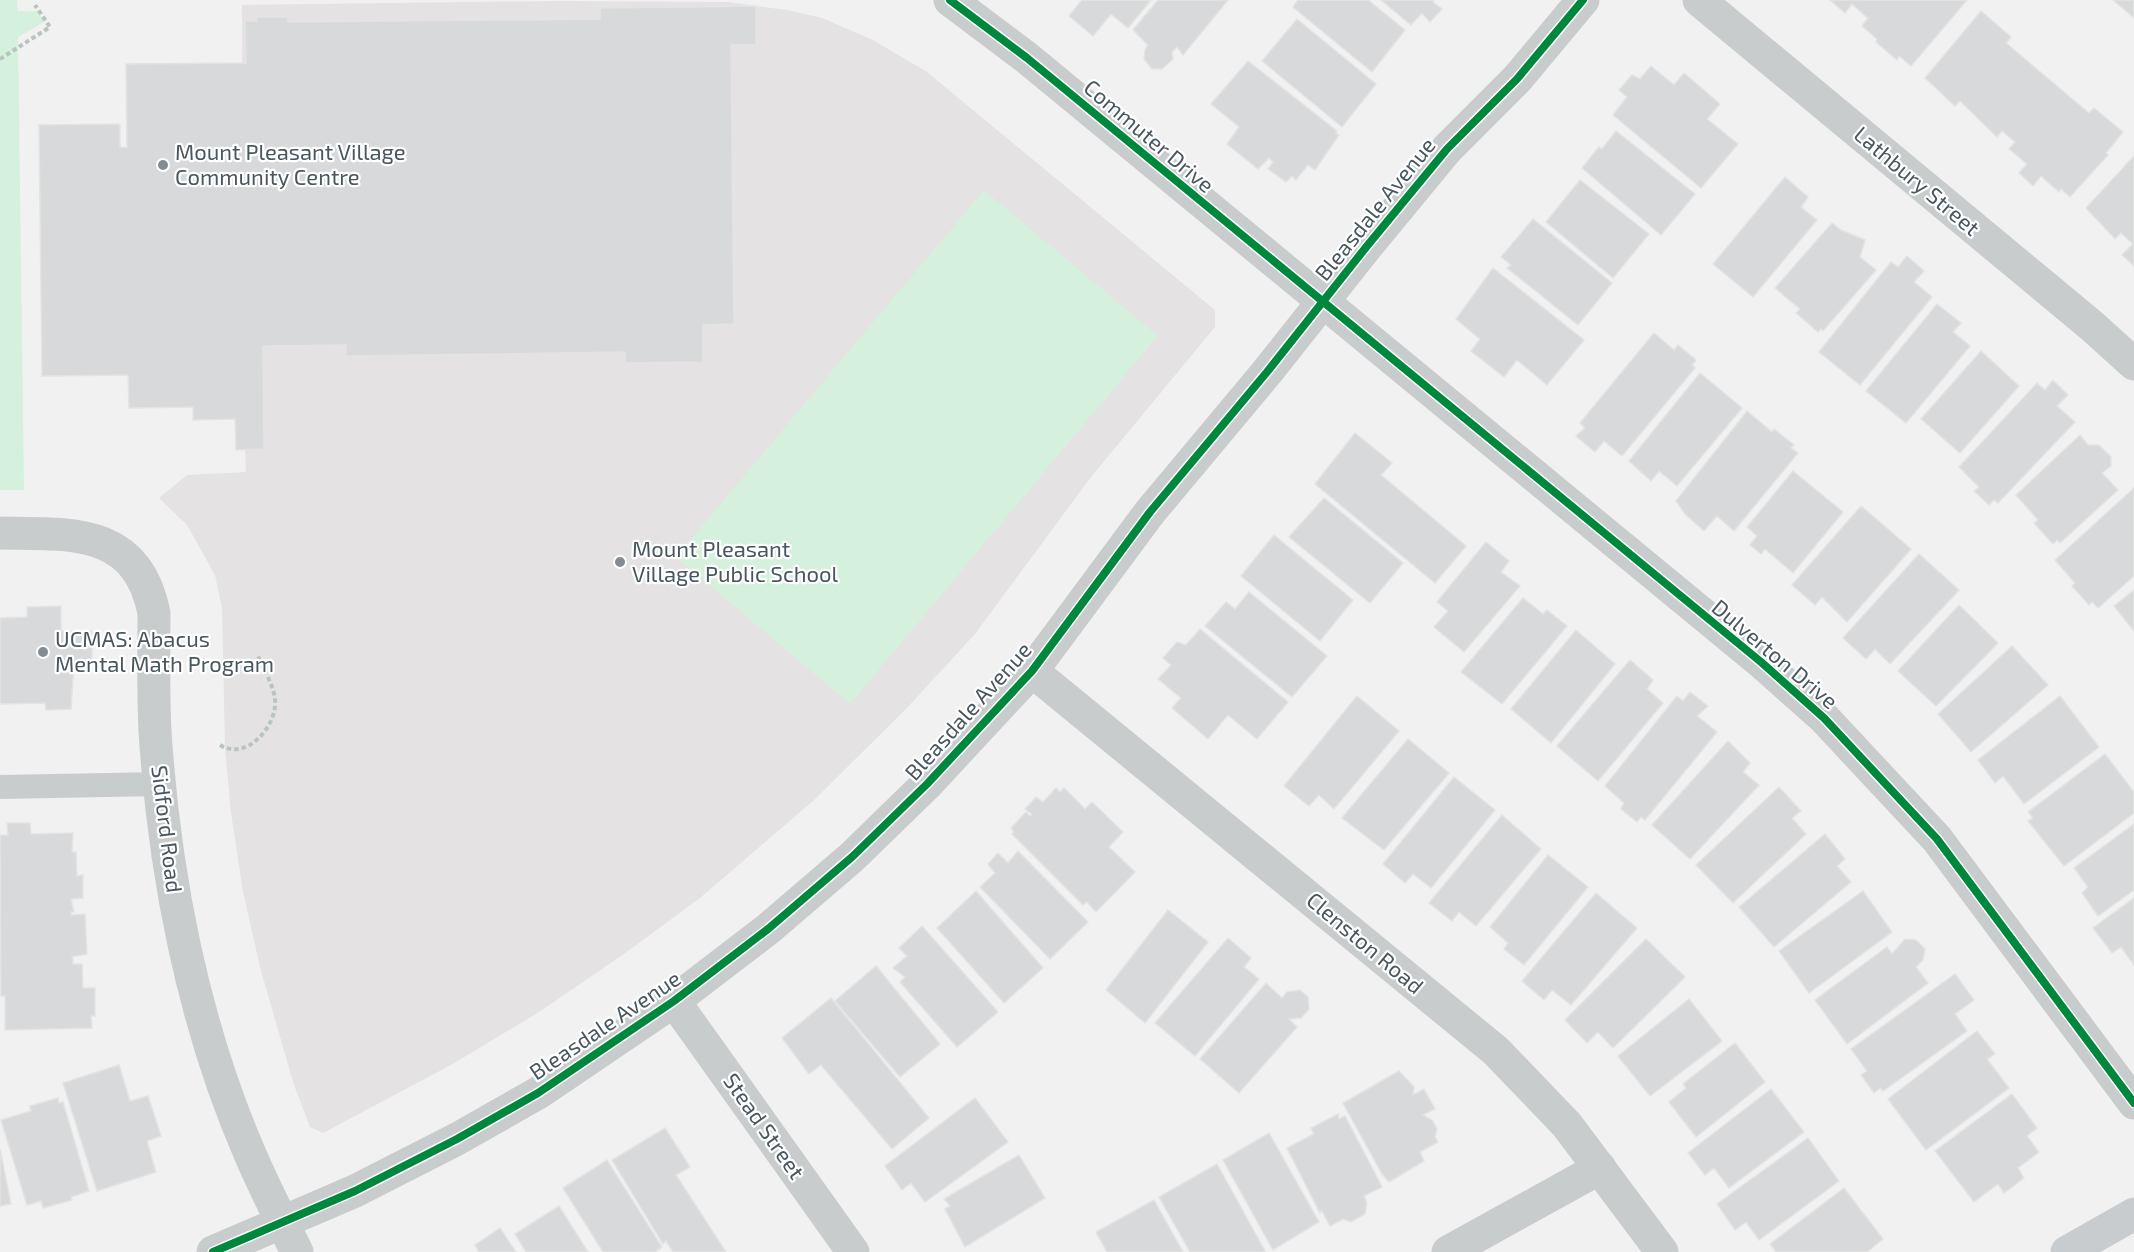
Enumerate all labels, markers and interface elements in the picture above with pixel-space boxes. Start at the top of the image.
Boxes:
street label: Commuter Drive [1079,73,1220,197]
street label: Lathbury Street [1850,120,1986,240]
street label: Bleasdale Avenue [1309,132,1440,285]
place label: Mount Pleasant Village Community Centre [175,138,406,189]
marker: Mount Pleasant Village Community Centre [156,158,170,172]
place label: Mount Pleasant Village Public School [632,535,838,586]
marker: Mount Pleasant Village Public School [613,555,627,569]
street label: Dulverton Drive [1707,593,1844,713]
place label: UCMAS: Abacus Mental Math Program [55,625,274,676]
street label: Bleasdale Avenue [899,636,1036,785]
marker: UCMAS: Abacus Mental Math Program [36,645,50,659]
street label: Sidford Road [147,764,189,894]
street label: Clenston Road [1302,886,1429,999]
street label: Bleasdale Avenue [524,964,685,1084]
street label: Stead Street [719,1068,811,1183]

